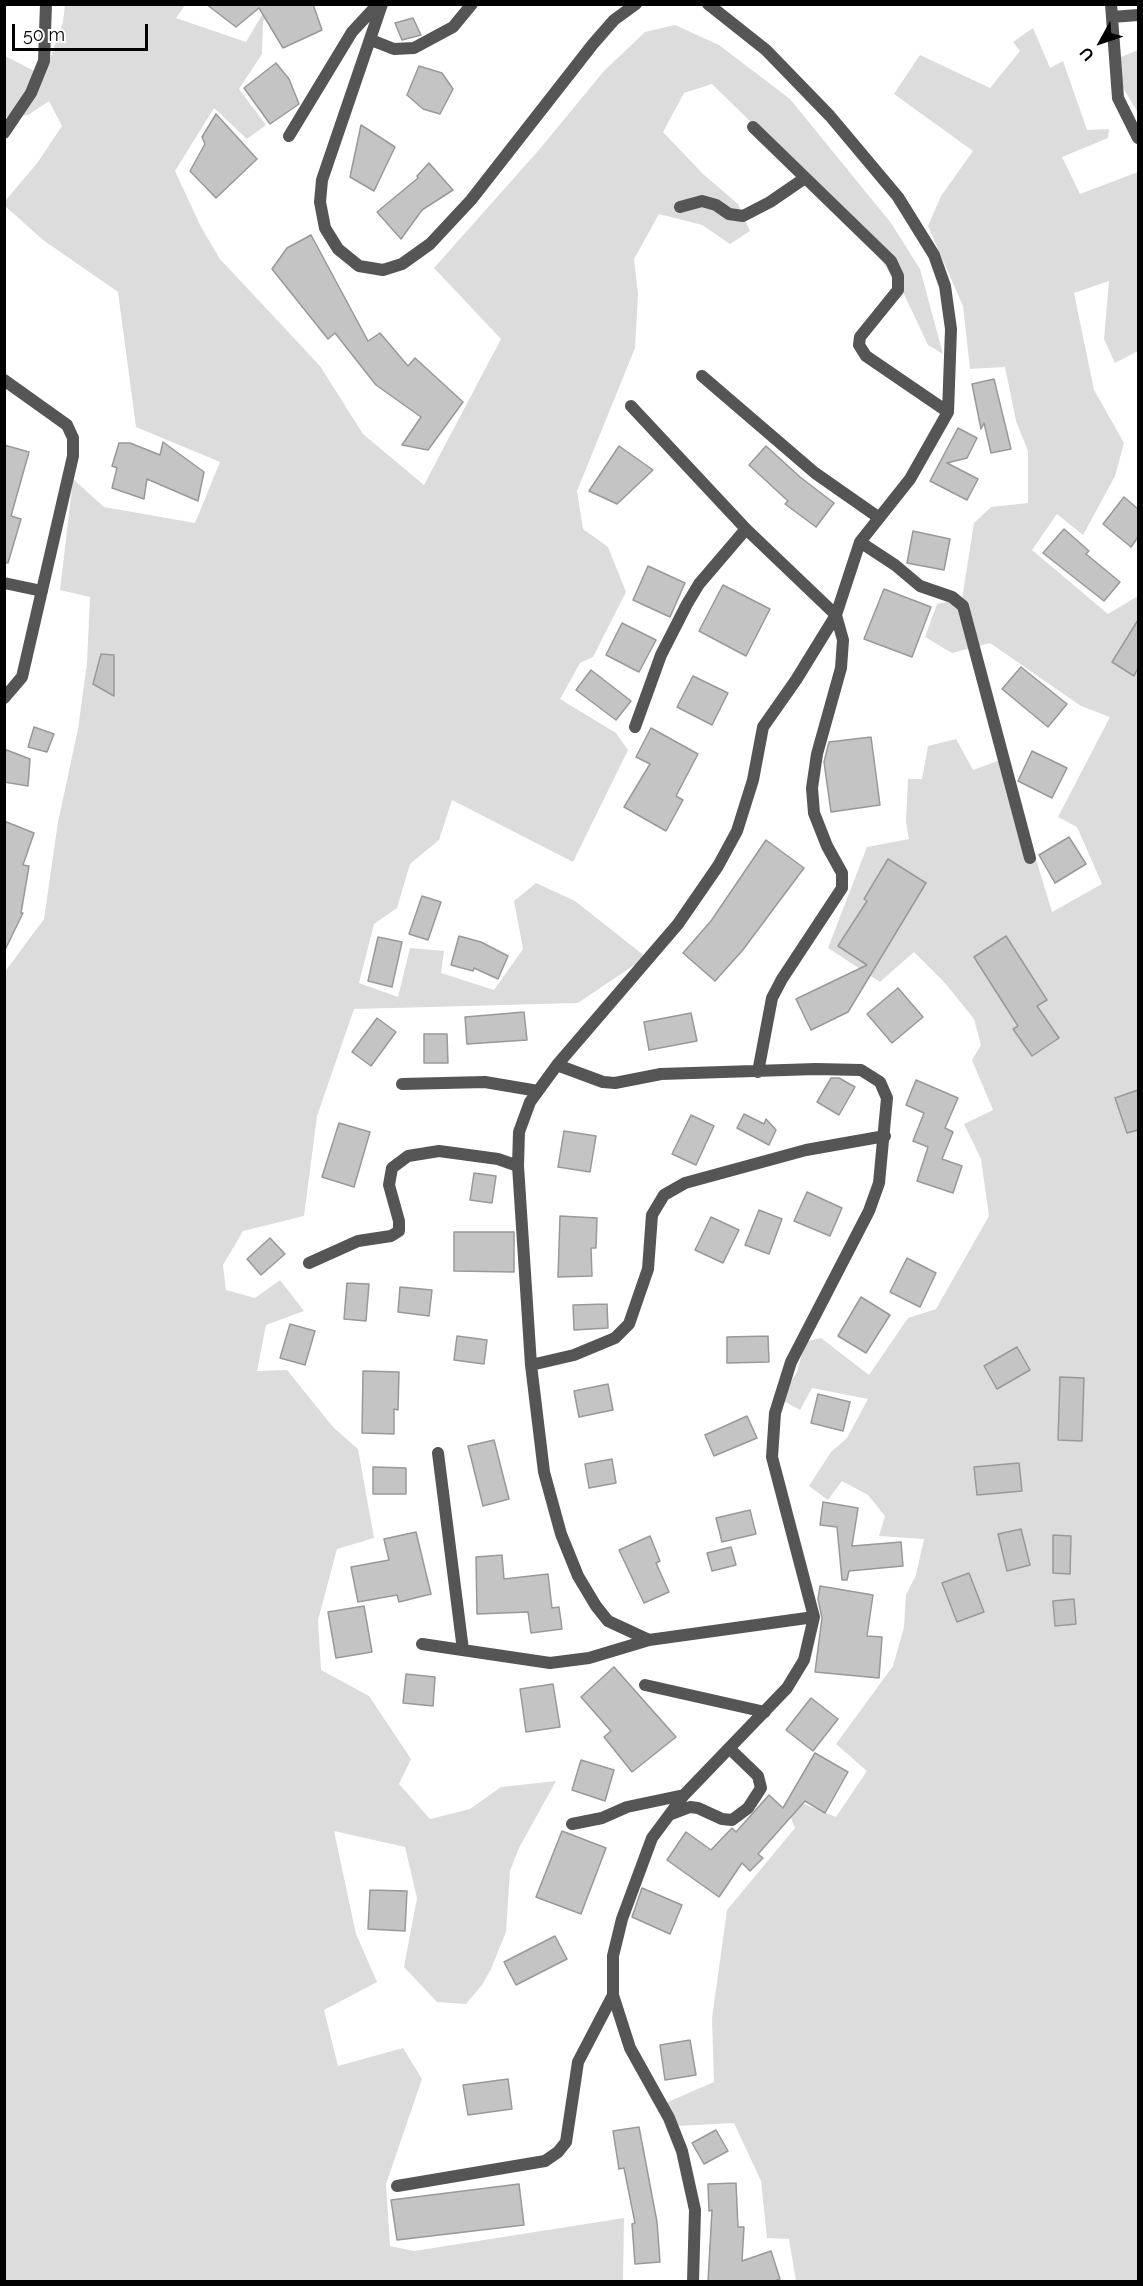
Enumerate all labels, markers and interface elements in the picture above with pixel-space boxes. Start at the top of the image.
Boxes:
scale bar [15,12,152,50]
north arrow [1071,12,1131,72]
text: 50 m [23,24,65,45]
text: U [1076,43,1098,65]

